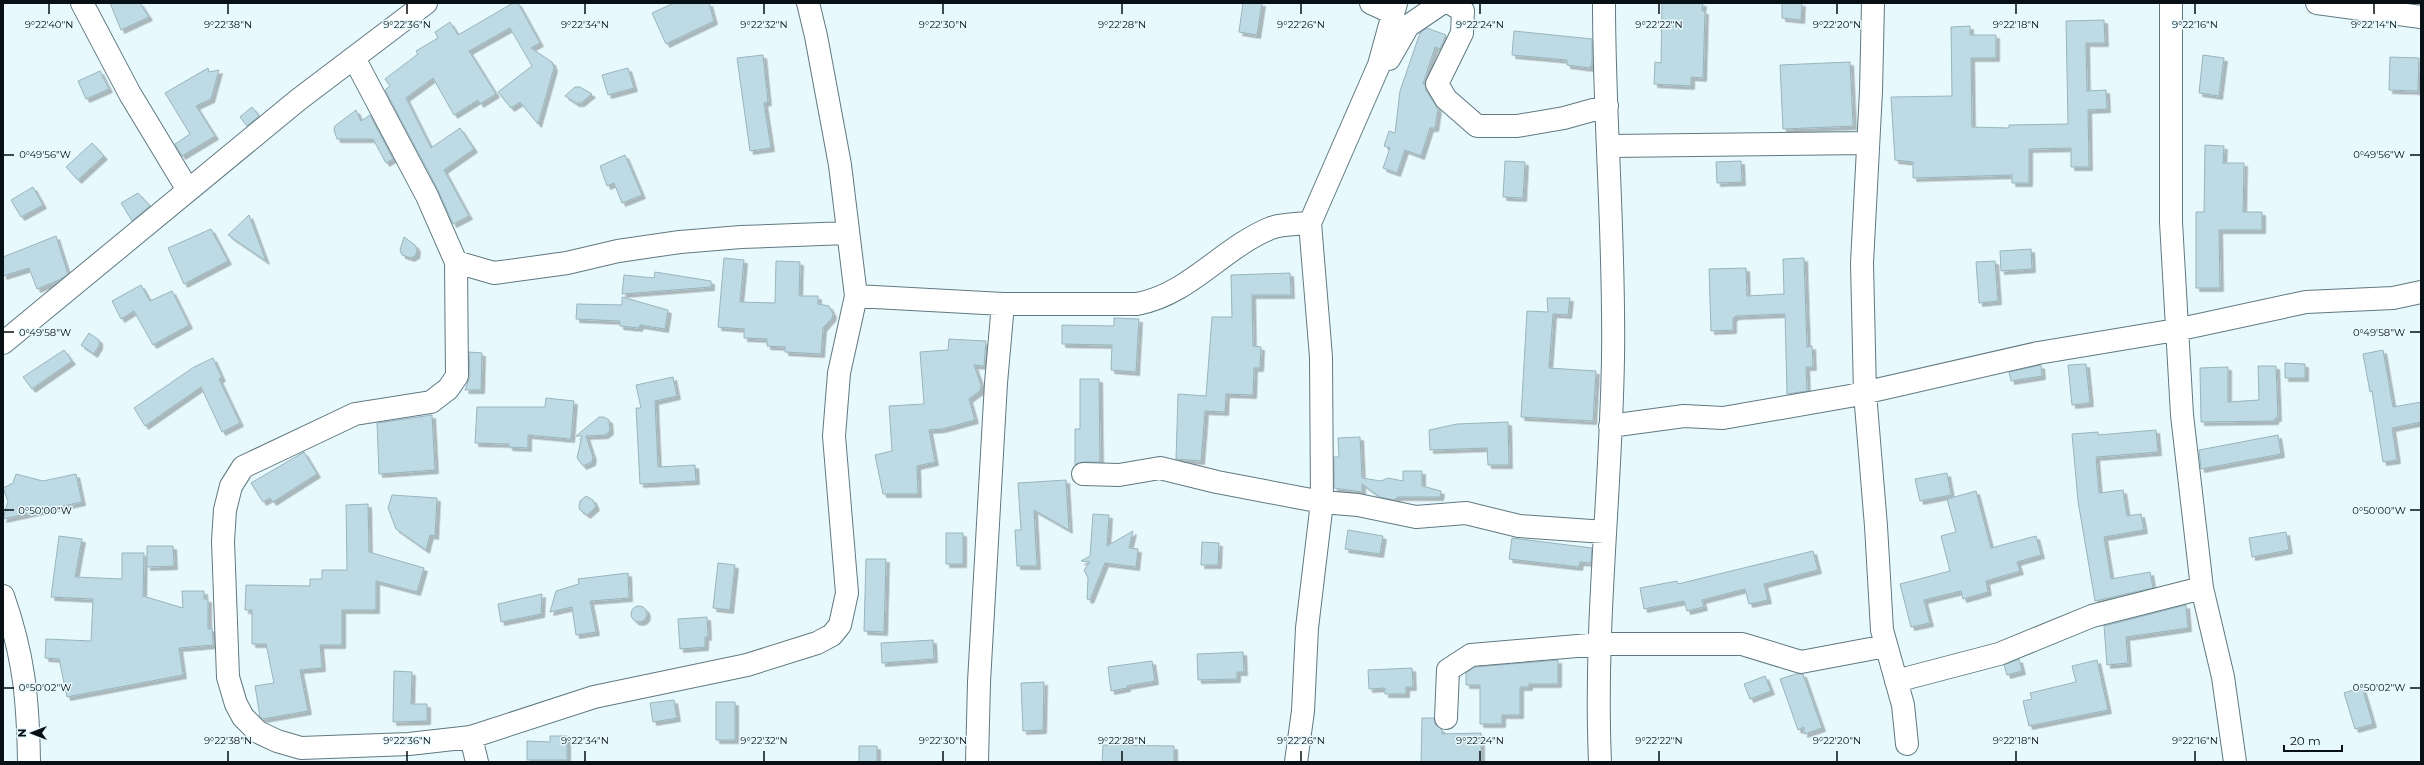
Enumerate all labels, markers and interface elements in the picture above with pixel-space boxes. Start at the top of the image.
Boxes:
text: 9°22'40"N [25,18,73,31]
text: 9°22'38"N [204,18,252,31]
text: 9°22'36"N [383,18,431,31]
text: 9°22'34"N [561,18,609,31]
text: 9°22'32"N [740,18,788,31]
text: 9°22'30"N [919,18,967,31]
text: 9°22'28"N [1098,18,1146,31]
text: 9°22'26"N [1277,18,1325,31]
text: 9°22'24"N [1456,18,1504,31]
text: 9°22'22"N [1635,18,1683,31]
text: 9°22'20"N [1813,18,1861,31]
text: 9°22'18"N [1993,18,2039,31]
text: 9°22'16"N [2172,18,2218,31]
text: 9°22'14"N [2351,18,2397,31]
text: 0°49'56"W [19,148,71,161]
text: 0°49'56"W [2353,148,2405,161]
text: 0°49'58"W [19,326,71,339]
text: 0°49'58"W [2353,326,2405,339]
text: 0°50'00"W [18,504,72,517]
text: 0°50'00"W [2352,504,2406,517]
text: 0°50'02"W [19,681,71,694]
text: 0°50'02"W [2353,681,2405,694]
north arrow [12,713,52,753]
scale bar [2284,727,2342,753]
text: N [15,729,29,737]
text: 20 m [2290,733,2321,748]
text: 9°22'38"N [204,734,252,747]
text: 9°22'36"N [383,734,431,747]
text: 9°22'34"N [561,734,609,747]
text: 9°22'32"N [740,734,788,747]
text: 9°22'30"N [919,734,967,747]
text: 9°22'28"N [1098,734,1146,747]
text: 9°22'26"N [1277,734,1325,747]
text: 9°22'24"N [1456,734,1504,747]
text: 9°22'22"N [1635,734,1683,747]
text: 9°22'20"N [1813,734,1861,747]
text: 9°22'18"N [1993,734,2039,747]
text: 9°22'16"N [2172,734,2218,747]

